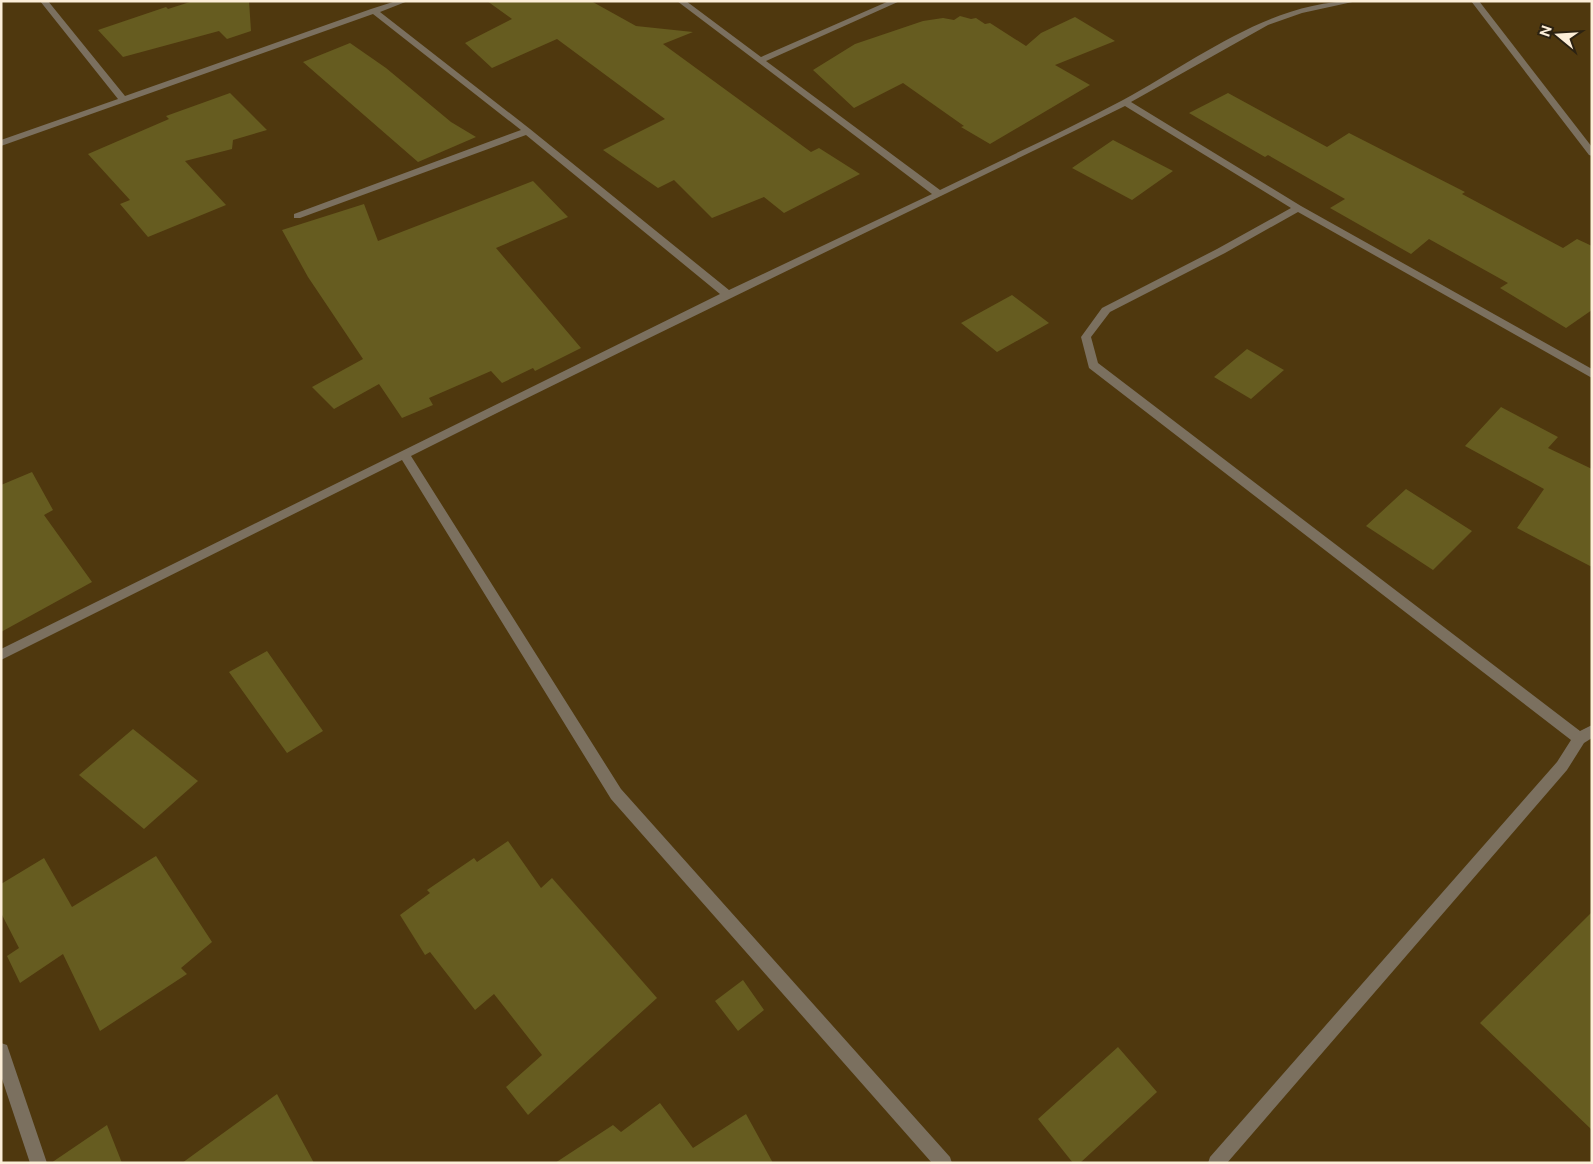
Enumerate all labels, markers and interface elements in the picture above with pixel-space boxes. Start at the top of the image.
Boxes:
north arrow [1533,10,1583,60]
text: N [1536,23,1555,39]

